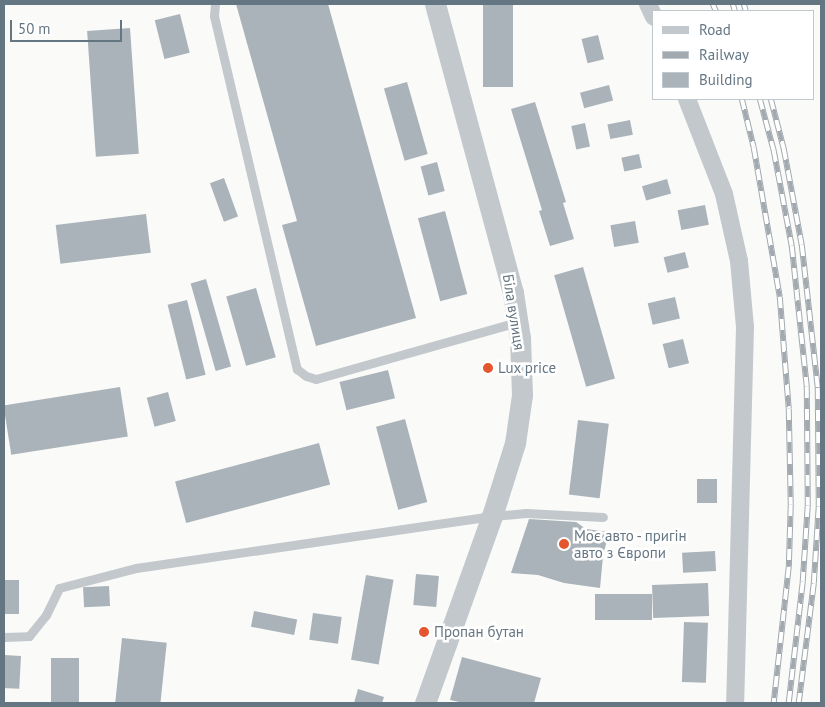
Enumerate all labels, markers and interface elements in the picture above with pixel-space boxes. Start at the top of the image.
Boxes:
scale bar [12,10,125,42]
legend [652,10,815,100]
text: 50 m [18,19,51,38]
text: Road [699,20,731,39]
text: Railway [699,45,749,64]
text: Building [699,70,753,89]
street label: Біла вулиця [499,273,529,351]
place label: Lux price [498,359,557,377]
marker: Lux price [482,362,494,374]
place label: Моє авто - пригін авто з Європи [574,526,689,561]
marker: Моє авто - пригін авто з Європи [558,538,570,550]
place label: Пропан бутан [434,623,524,641]
marker: Пропан бутан [418,626,430,638]

